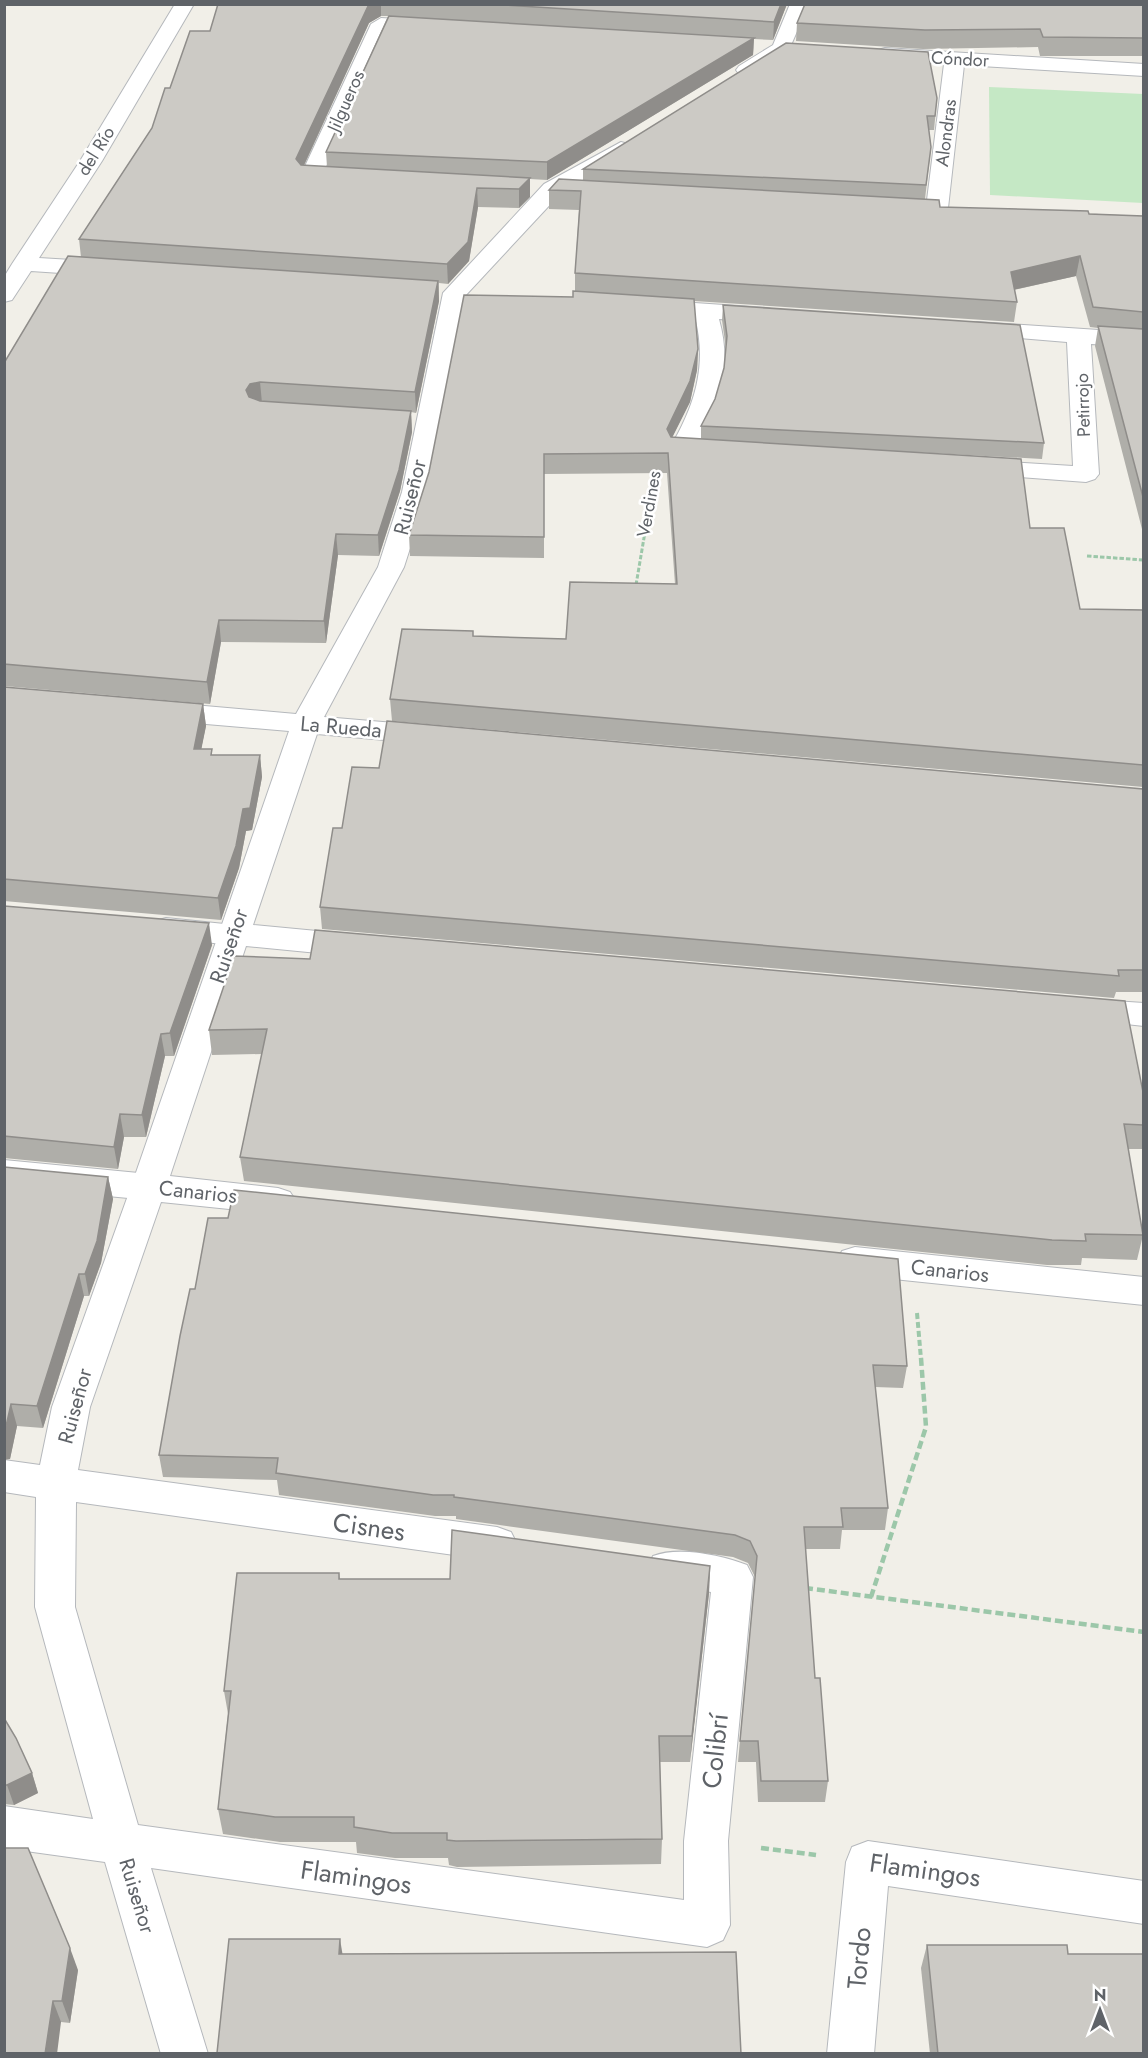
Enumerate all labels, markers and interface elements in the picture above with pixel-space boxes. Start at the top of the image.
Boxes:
street label: Cóndor [930,45,990,74]
street label: Jilgueros [320,66,371,138]
street label: Alondras [929,98,963,168]
street label: del Río [71,121,121,181]
street label: Petirrojo [1069,372,1097,437]
street label: Ruiseñor [386,455,434,538]
street label: Verdines [630,469,668,539]
street label: La Rueda [299,709,383,745]
street label: Ruiseñor [202,904,256,987]
street label: Canarios [158,1173,238,1211]
street label: Canarios [910,1252,990,1290]
street label: Ruiseñor [51,1364,100,1447]
street label: Cisnes [330,1503,408,1551]
street label: Colibrí [692,1710,738,1790]
street label: Flamingos [867,1843,983,1897]
street label: Flamingos [298,1850,414,1904]
street label: Ruiseñor [111,1855,163,1938]
street label: Tordo [837,1926,881,1990]
north arrow [1070,1980,1130,2040]
text: N [1094,1984,1106,2007]

